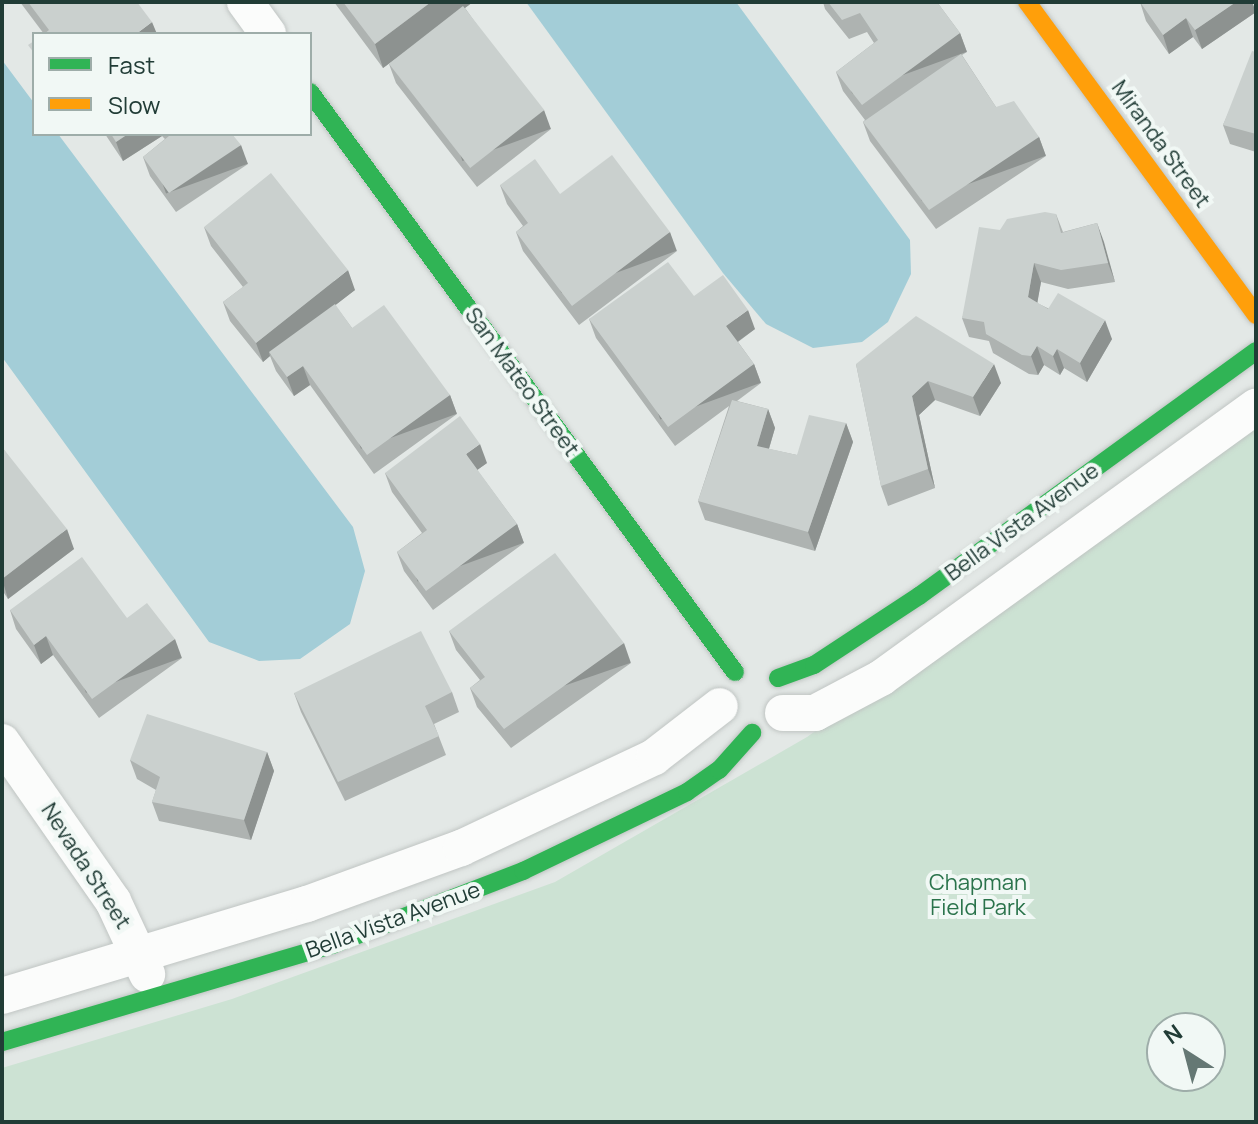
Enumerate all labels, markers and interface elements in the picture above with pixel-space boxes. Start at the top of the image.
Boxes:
legend [32,32,312,136]
text: Fast [108,48,155,81]
street label: Miranda Street [1106,75,1216,213]
text: Slow [108,88,161,121]
street label: San Mateo Street [459,303,585,461]
street label: Bella Vista Avenue [940,457,1104,587]
street label: Nevada Street [36,798,136,934]
park label: Chapman Field Park [929,869,1027,920]
street label: Bella Vista Avenue [302,876,484,964]
north arrow [1146,1012,1226,1092]
text: N [1158,1017,1188,1051]

